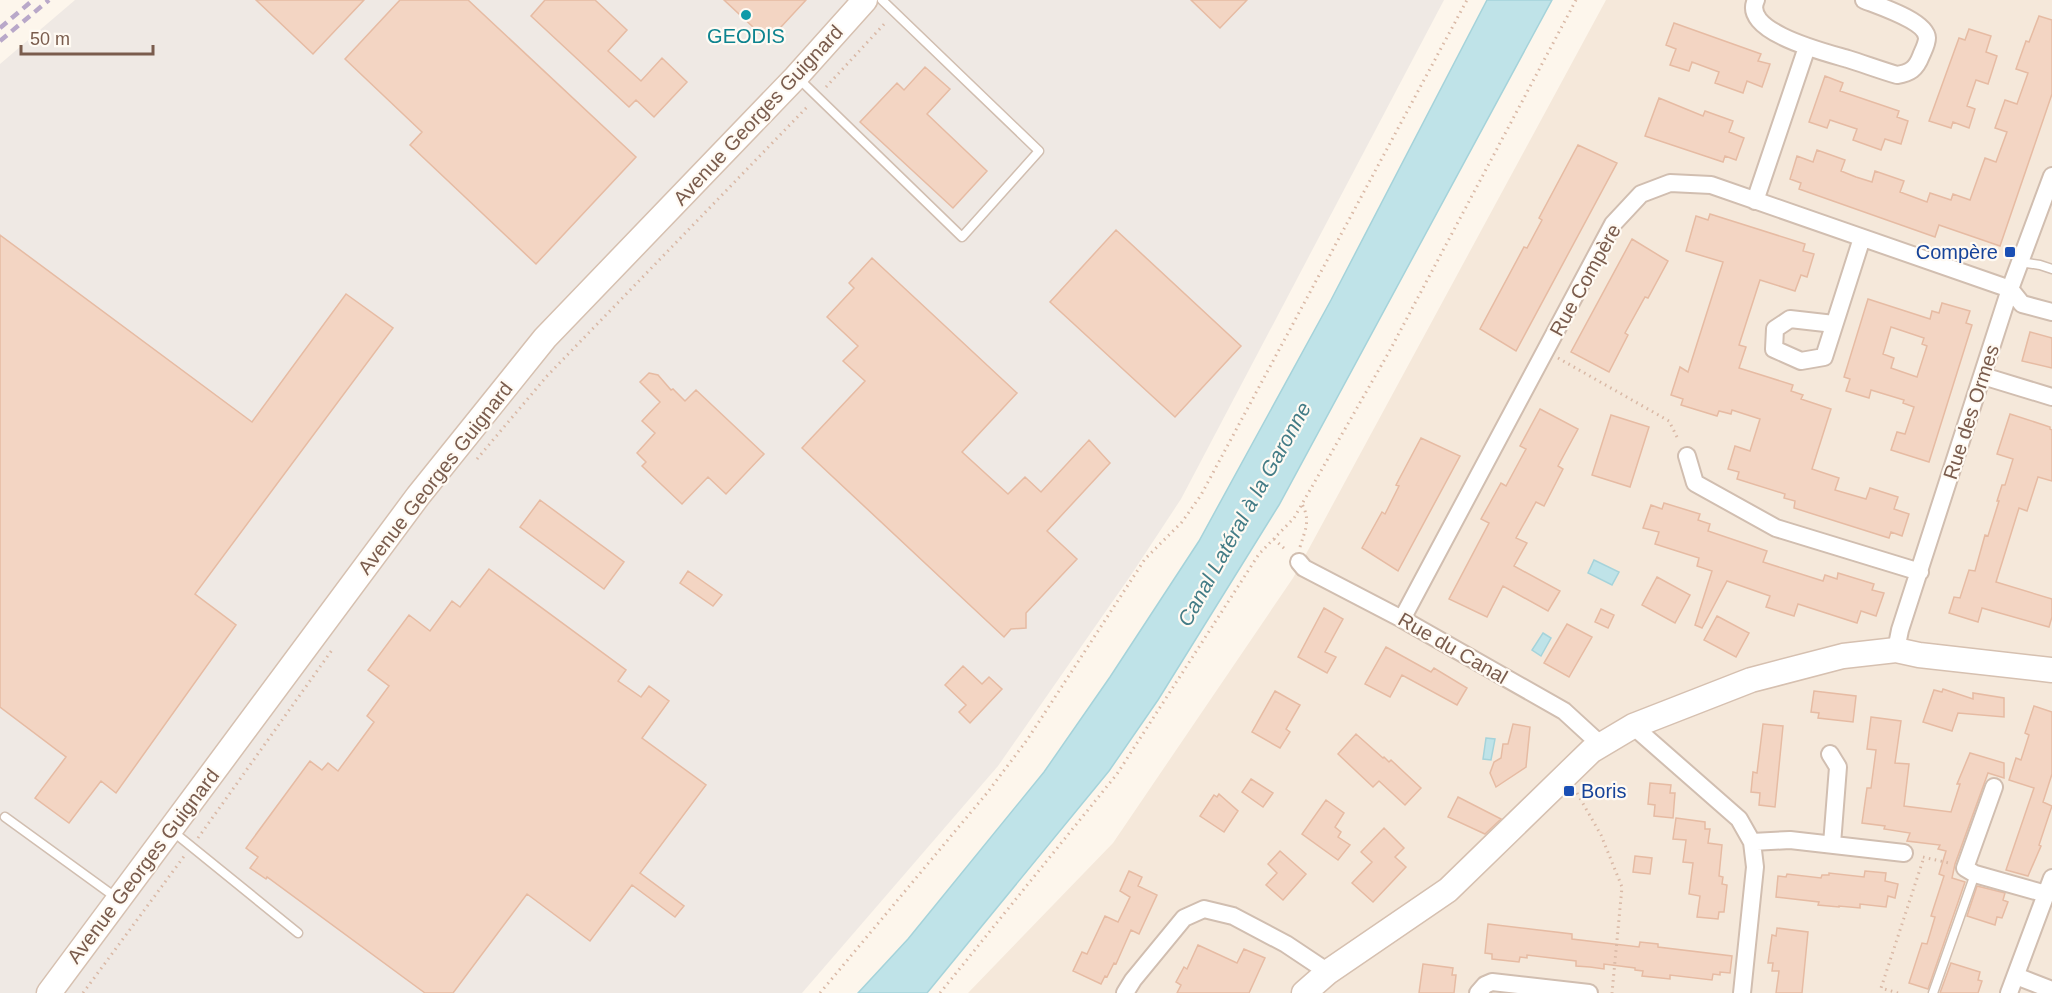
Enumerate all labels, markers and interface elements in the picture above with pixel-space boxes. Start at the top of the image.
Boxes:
marker: GEODIS [739,8,753,22]
scale bar [21,18,153,56]
street label: Avenue Georges Guignard [669,21,847,209]
place label: GEODIS [707,25,785,47]
text: 50 m [30,29,70,49]
street label: Rue Compère [1545,220,1625,340]
place label: Compère [1916,241,1998,263]
marker: Compère [2003,245,2017,259]
street label: Rue des Ormes [1939,342,2003,482]
street label: Avenue Georges Guignard [353,378,517,578]
water label: Canal Latéral à la Garonne [1173,398,1315,630]
street label: Rue du Canal [1395,608,1511,688]
street label: Avenue Georges Guignard [63,765,223,967]
place label: Boris [1581,780,1627,802]
marker: Boris [1562,784,1576,798]

